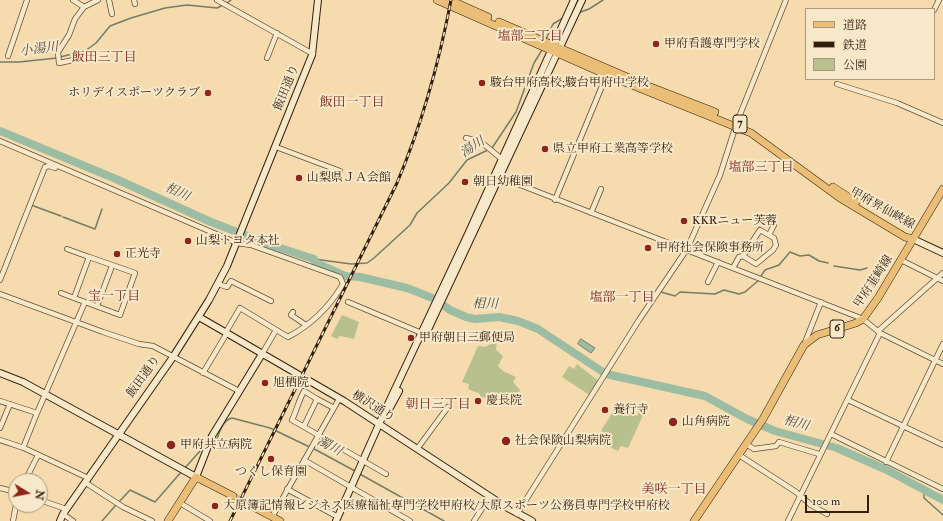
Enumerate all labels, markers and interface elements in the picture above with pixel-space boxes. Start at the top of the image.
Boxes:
legend [805,8,935,80]
text: 道路 [843,18,867,33]
district label: 塩部二丁目 [498,29,562,45]
place label: 甲府看護専門学校 [664,37,760,51]
text: 鉄道 [843,38,867,53]
marker: 甲府看護専門学校 [651,39,661,49]
water label: 小湯川 [19,40,59,60]
district label: 飯田三丁目 [72,50,136,66]
text: 公園 [843,58,867,73]
street label: 飯田通り [271,63,303,113]
place label: 駿台甲府高校;駿台甲府中学校 [490,76,649,90]
marker: 駿台甲府高校;駿台甲府中学校 [477,78,487,88]
place label: ホリデイスポーツクラブ [68,86,200,100]
marker: ホリデイスポーツクラブ [203,88,213,98]
district label: 飯田一丁目 [320,95,384,111]
road number: 7 [733,115,747,133]
water label: 湯川 [458,134,488,162]
place label: 県立甲府工業高等学校 [553,142,673,156]
marker: 県立甲府工業高等学校 [540,144,550,154]
district label: 塩部三丁目 [729,160,793,176]
place label: 山梨県ＪＡ会館 [307,171,391,185]
marker: 山梨県ＪＡ会館 [294,173,304,183]
place label: 朝日幼稚園 [473,175,533,189]
marker: 朝日幼稚園 [460,177,470,187]
water label: 相川 [162,181,192,205]
street label: 甲府昇仙峡線 [847,185,917,233]
place label: KKRニュー芙蓉 [692,214,777,228]
marker: KKRニュー芙蓉 [679,216,689,226]
place label: 山梨トヨタ本社 [196,234,280,248]
marker: 山梨トヨタ本社 [183,236,193,246]
place label: 甲府社会保険事務所 [656,241,764,255]
marker: 甲府社会保険事務所 [643,243,653,253]
place label: 正光寺 [125,247,161,261]
marker: 正光寺 [112,249,122,259]
street label: 甲府韮崎線 [852,253,896,311]
district label: 宝一丁目 [88,289,140,305]
district label: 塩部一丁目 [590,290,654,306]
water label: 相川 [472,297,498,313]
road number: 6 [830,320,844,338]
place label: 甲府朝日三郵便局 [419,331,515,345]
marker: 甲府朝日三郵便局 [406,333,416,343]
street label: 飯田通り [124,353,164,401]
place label: 旭栖院 [273,376,309,390]
marker: 旭栖院 [260,378,270,388]
street label: 横沢通り [349,388,397,426]
place label: 慶長院 [486,394,522,408]
marker: 慶長院 [473,396,483,406]
district label: 朝日三丁目 [406,397,470,413]
place label: 養行寺 [613,403,649,417]
marker: 養行寺 [600,405,610,415]
water label: 相川 [781,413,811,435]
place label: 山角病院 [682,415,730,429]
marker: 山角病院 [667,416,679,428]
water label: 濁川 [314,434,344,460]
place label: 社会保険山梨病院 [515,434,611,448]
marker: 社会保険山梨病院 [500,435,512,447]
place label: 甲府共立病院 [180,438,252,452]
marker: 甲府共立病院 [165,439,177,451]
marker: つくし保育園 [266,454,276,464]
place label: つくし保育園 [235,465,307,479]
north arrow [8,473,48,513]
district label: 美咲一丁目 [642,482,706,498]
scale bar [807,487,871,513]
text: N [32,489,47,501]
text: 100 m [812,494,840,509]
place label: 大原簿記情報ビジネス医療福祉専門学校甲府校/大原スポーツ公務員専門学校甲府校 [223,499,670,513]
marker: 大原簿記情報ビジネス医療福祉専門学校甲府校/大原スポーツ公務員専門学校甲府校 [210,501,220,511]

